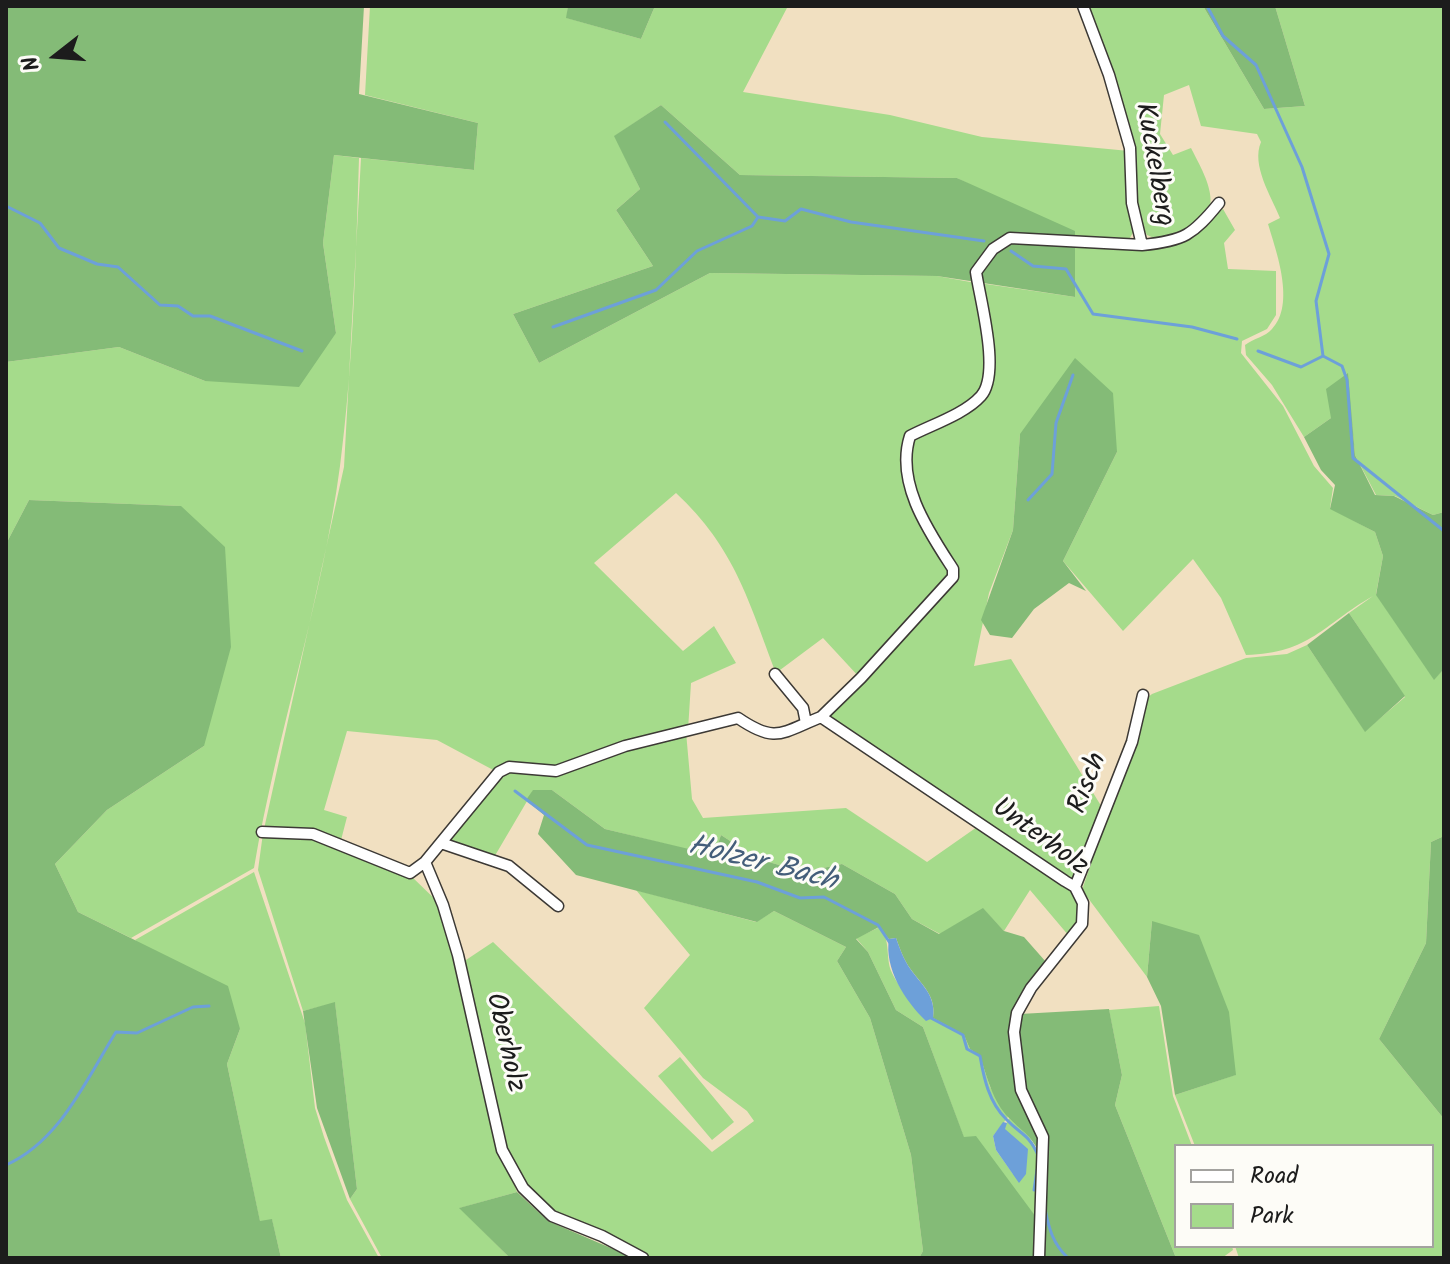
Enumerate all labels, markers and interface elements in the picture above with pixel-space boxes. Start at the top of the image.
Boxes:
north arrow [16,16,96,96]
text: N [14,51,51,75]
street label: Kuckelberg [1125,101,1179,229]
street label: Risch [1063,749,1117,819]
street label: Unterholz [984,793,1094,885]
water label: Holzer Bach [684,830,840,902]
street label: Oberholz [475,990,531,1096]
legend [1174,1144,1434,1248]
text: Road [1250,1157,1298,1196]
text: Park [1250,1197,1294,1236]

